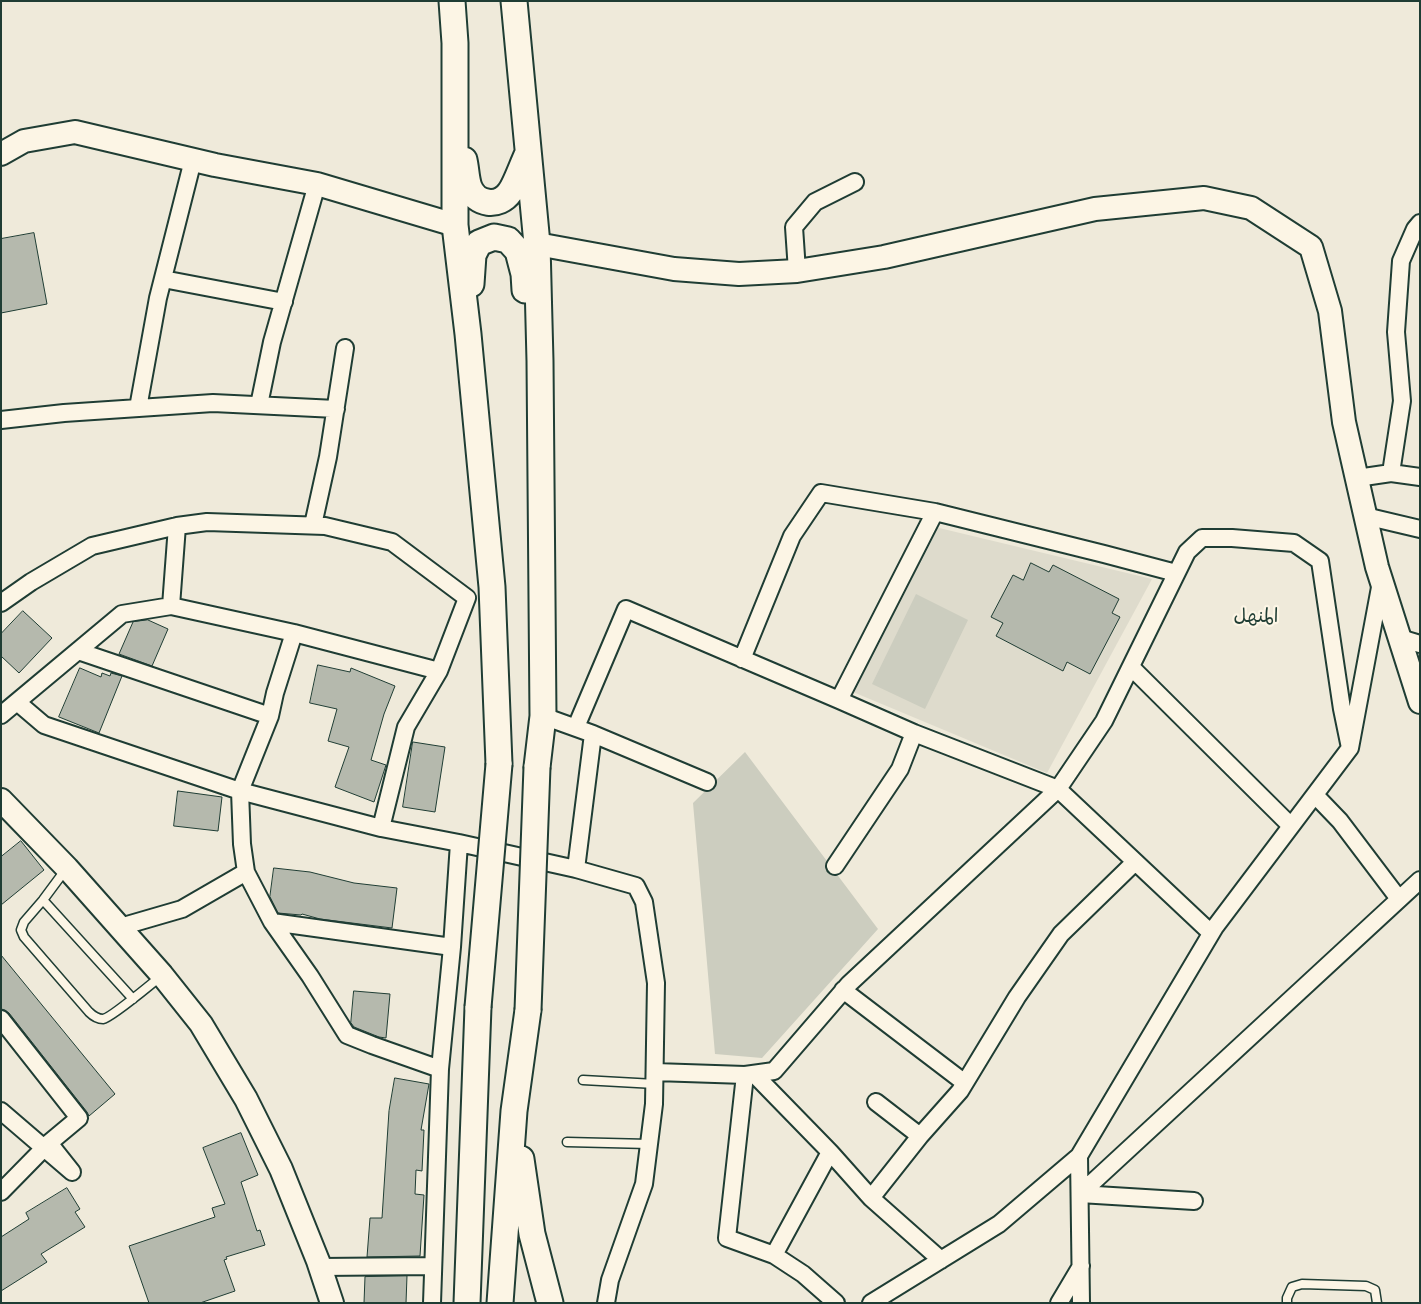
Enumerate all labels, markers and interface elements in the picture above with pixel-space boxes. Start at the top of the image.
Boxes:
district label: المنهل [1233,608,1279,630]

